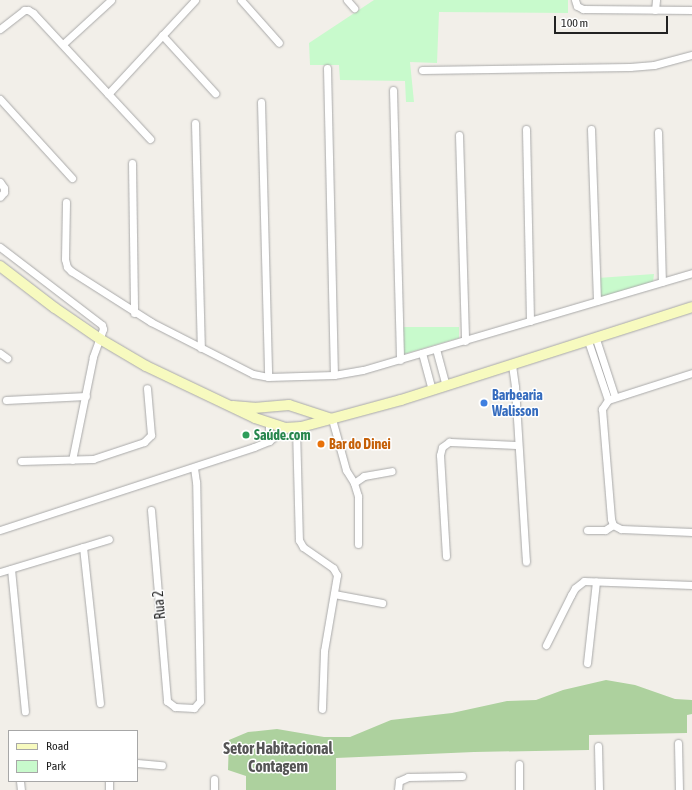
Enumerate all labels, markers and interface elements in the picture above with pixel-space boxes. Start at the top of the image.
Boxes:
scale bar [556,8,670,34]
text: 100 m [561,16,588,30]
place label: Barbearia Walisson [492,387,543,420]
marker: Barbearia Walisson [479,398,489,408]
place label: Saúde.com [254,427,310,443]
marker: Saúde.com [241,430,251,440]
place label: Bar do Dinei [329,436,391,452]
marker: Bar do Dinei [316,439,326,449]
street label: Rua 2 [149,590,169,620]
legend [8,730,138,782]
district label: Setor Habitacional Contagem [223,738,333,776]
text: Road [46,739,69,753]
text: Park [46,759,66,773]

